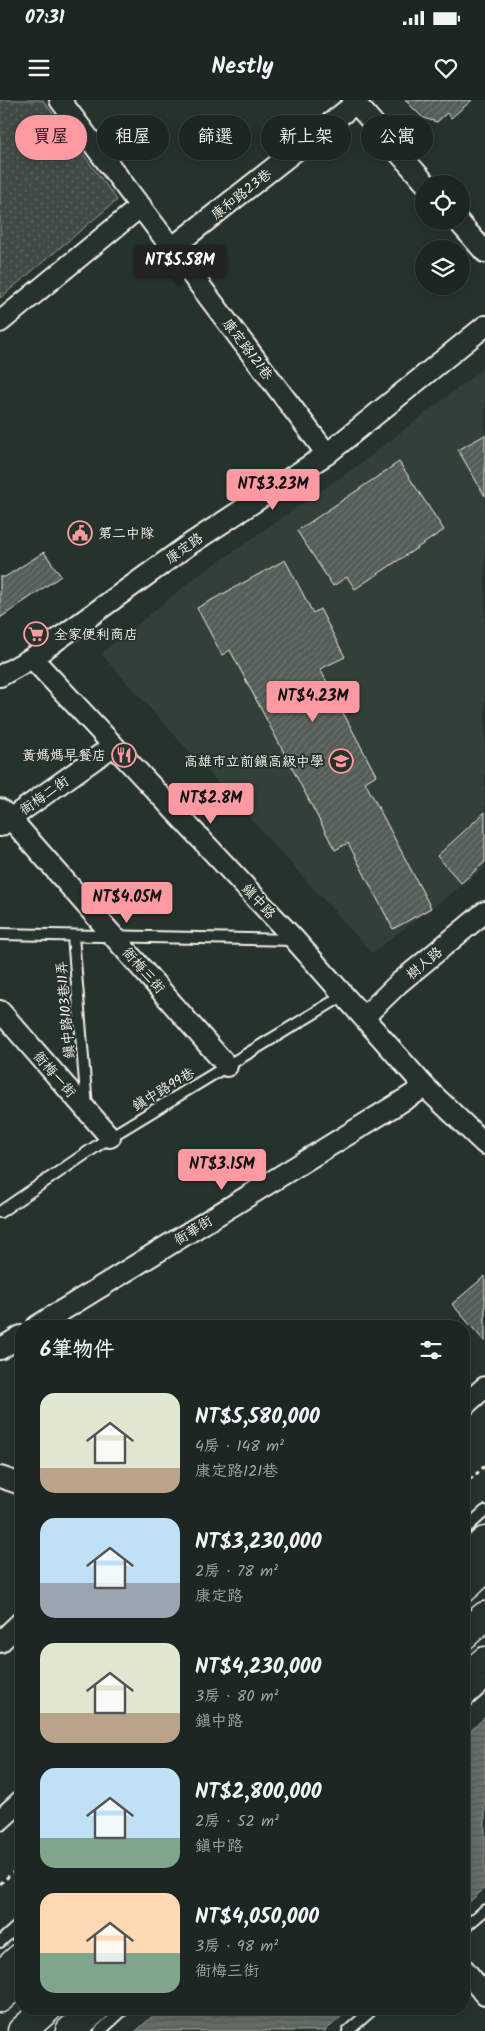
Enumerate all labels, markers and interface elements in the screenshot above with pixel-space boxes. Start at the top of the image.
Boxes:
text: 07:31 [25,3,65,33]
text: Nestly [211,50,274,85]
icon: menu [25,54,53,82]
icon: heart [432,54,460,82]
chip: 買屋 [15,115,87,160]
chip: 租屋 [97,115,169,160]
chip: 篩選 [179,115,251,160]
chip: 新上架 [261,115,351,160]
chip: 公寓 [361,115,433,160]
street label: 康和路23巷 [206,163,278,226]
map controls [415,175,470,295]
button: locate [415,175,470,230]
button: layers [415,240,470,295]
pin: NT$5.58M [128,244,232,287]
text: NT$5.58M [145,248,215,273]
street label: 康定路121巷 [216,314,279,386]
pin: NT$3.23M [221,468,325,511]
text: NT$3.23M [238,472,309,497]
public building icon: 第二中隊 [67,520,93,546]
place label: 第二中隊 [98,523,154,545]
street label: 康定路 [161,528,208,570]
supermarket icon: 全家便利商店 [23,621,49,647]
place label: 全家便利商店 [54,624,138,646]
pin: NT$4.23M [261,680,365,723]
text: NT$4.23M [278,684,348,709]
restaurant icon: 黃媽媽早餐店 [111,742,137,768]
place label: 黃媽媽早餐店 [22,745,106,767]
school or university icon: 高雄市立前鎮高級中學 [328,748,354,774]
place label: 高雄市立前鎮高級中學 [184,751,324,773]
street label: 衙梅二街 [15,771,74,821]
pin: NT$2.8M [165,782,257,825]
text: NT$2.8M [180,786,242,811]
street label: 鎮中路 [236,879,281,925]
pin: NT$4.05M [75,882,179,924]
text: NT$4.05M [92,885,162,910]
street label: 衙梅三街 [116,942,170,999]
street label: 樹人路 [401,942,448,986]
street label: 鎮中路103巷11弄 [51,960,81,1060]
street label: 衙梅一街 [27,1046,81,1103]
street label: 鎮中路99巷 [128,1062,200,1117]
pin: NT$3.15M [170,1148,274,1191]
text: NT$3.15M [189,1152,255,1177]
street label: 衙華街 [169,1210,217,1252]
text: 6筆物件 [40,1334,114,1367]
icon: filters [417,1336,445,1364]
text: NT$5,580,000 [195,1401,320,1434]
icon: home [80,1413,140,1473]
text: 4房 · 148 m² [195,1434,284,1459]
text: 康定路121巷 [195,1459,278,1484]
text: NT$3,230,000 [195,1526,321,1559]
icon: home [80,1538,140,1598]
text: 2房 · 78 m² [195,1559,278,1584]
text: 康定路 [195,1584,243,1609]
text: NT$4,230,000 [195,1651,321,1684]
icon: home [80,1663,140,1723]
text: 3房 · 80 m² [195,1684,278,1709]
text: 鎮中路 [195,1709,243,1734]
text: NT$2,800,000 [195,1776,322,1809]
icon: home [80,1788,140,1848]
text: 2房 · 52 m² [195,1809,279,1834]
text: 鎮中路 [195,1834,243,1859]
text: NT$4,050,000 [195,1901,319,1934]
icon: home [80,1913,140,1973]
text: 3房 · 98 m² [195,1934,278,1959]
text: 衙梅三街 [195,1959,259,1984]

